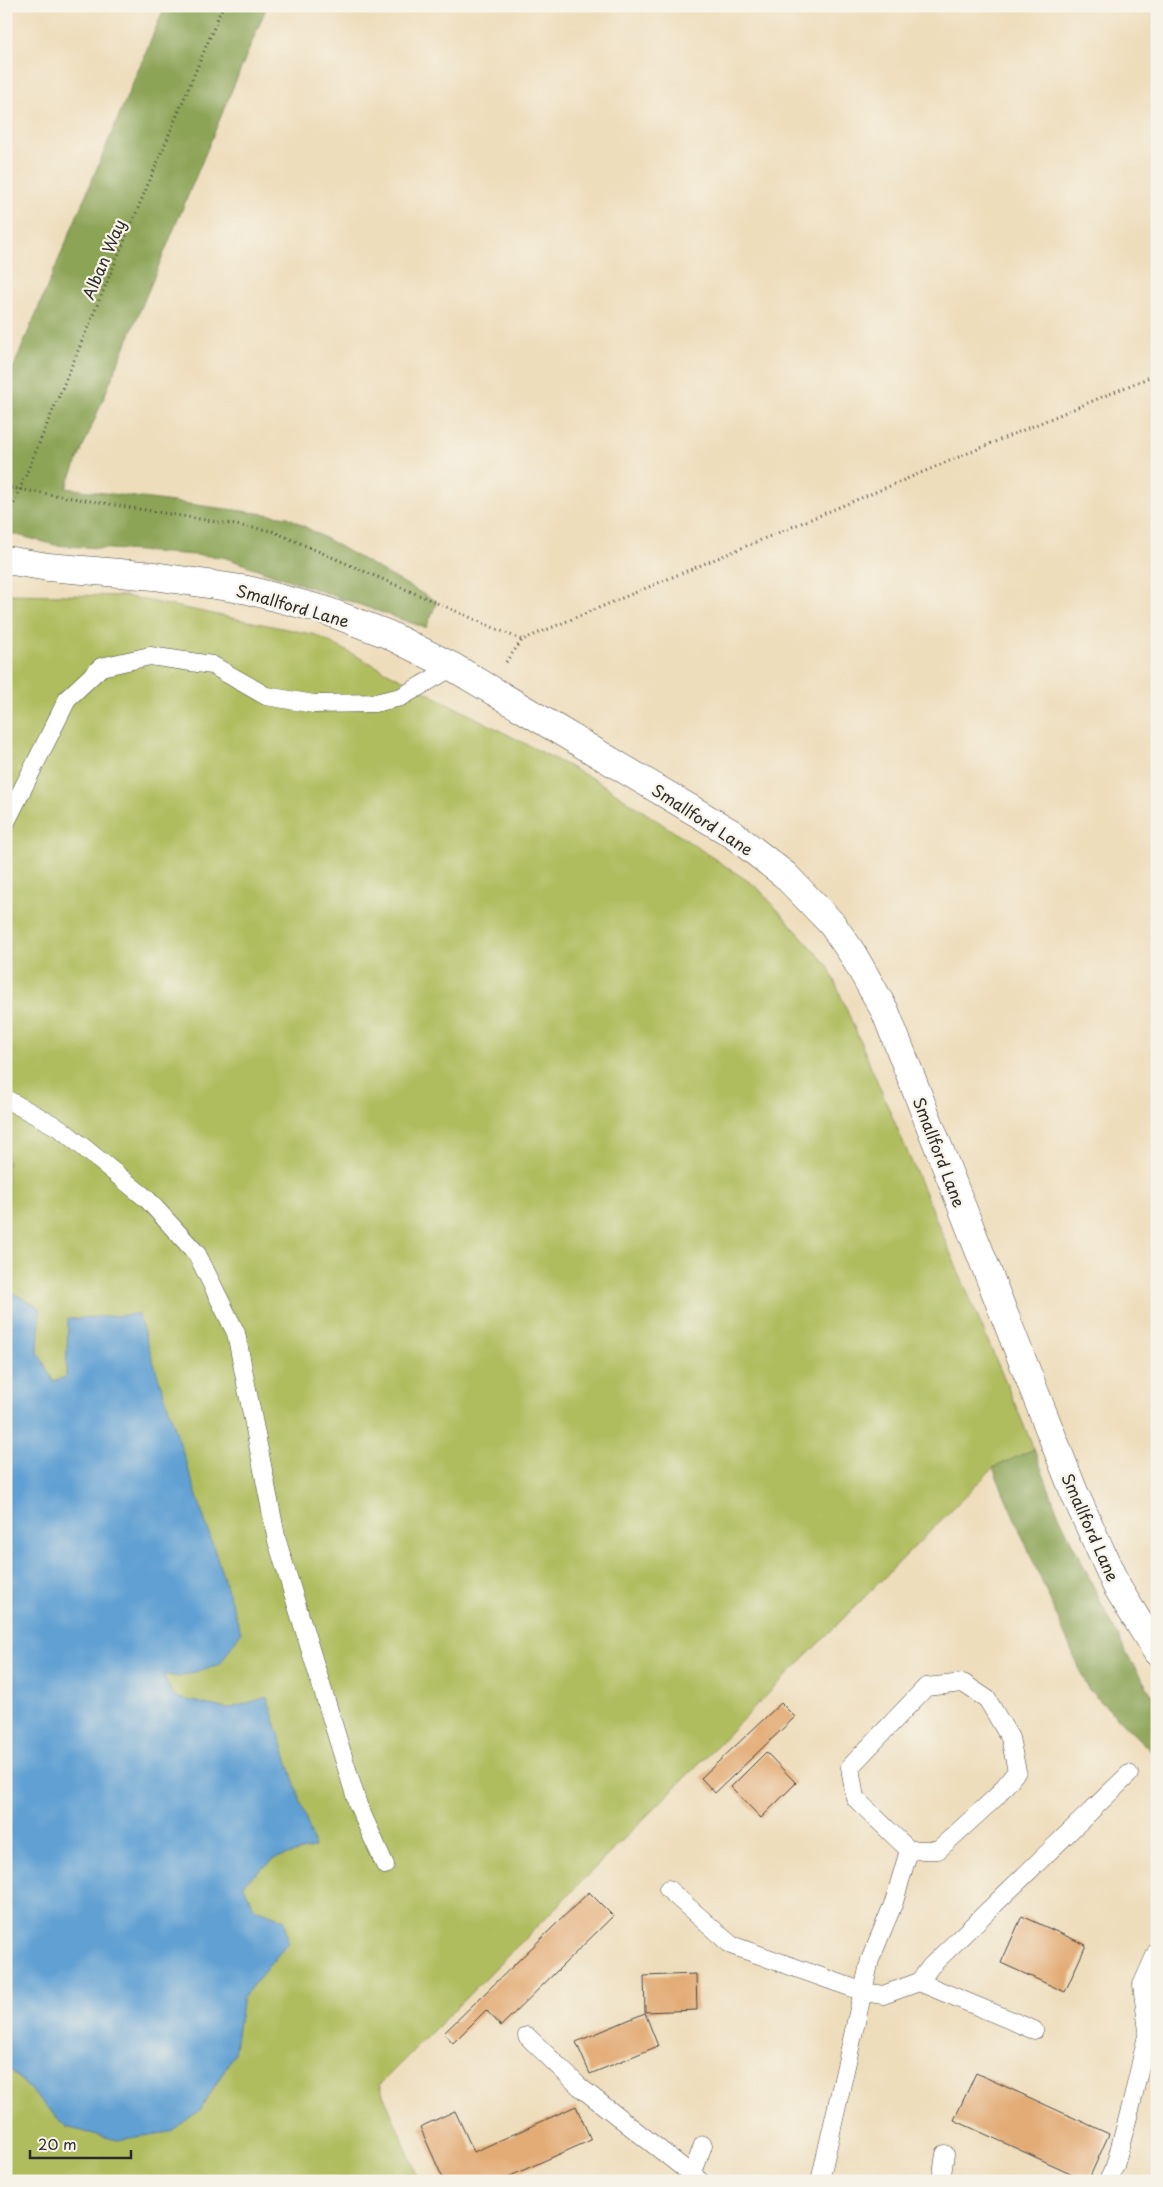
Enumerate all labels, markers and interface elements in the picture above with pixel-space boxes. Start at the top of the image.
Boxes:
street label: Alban Way [75,215,131,303]
street label: Smallford Lane [234,577,352,633]
street label: Smallford Lane [648,777,758,861]
street label: Smallford Lane [908,1093,972,1211]
street label: Smallford Lane [1056,1469,1126,1585]
scale bar [30,2127,131,2159]
text: 20 m [38,2132,77,2155]

